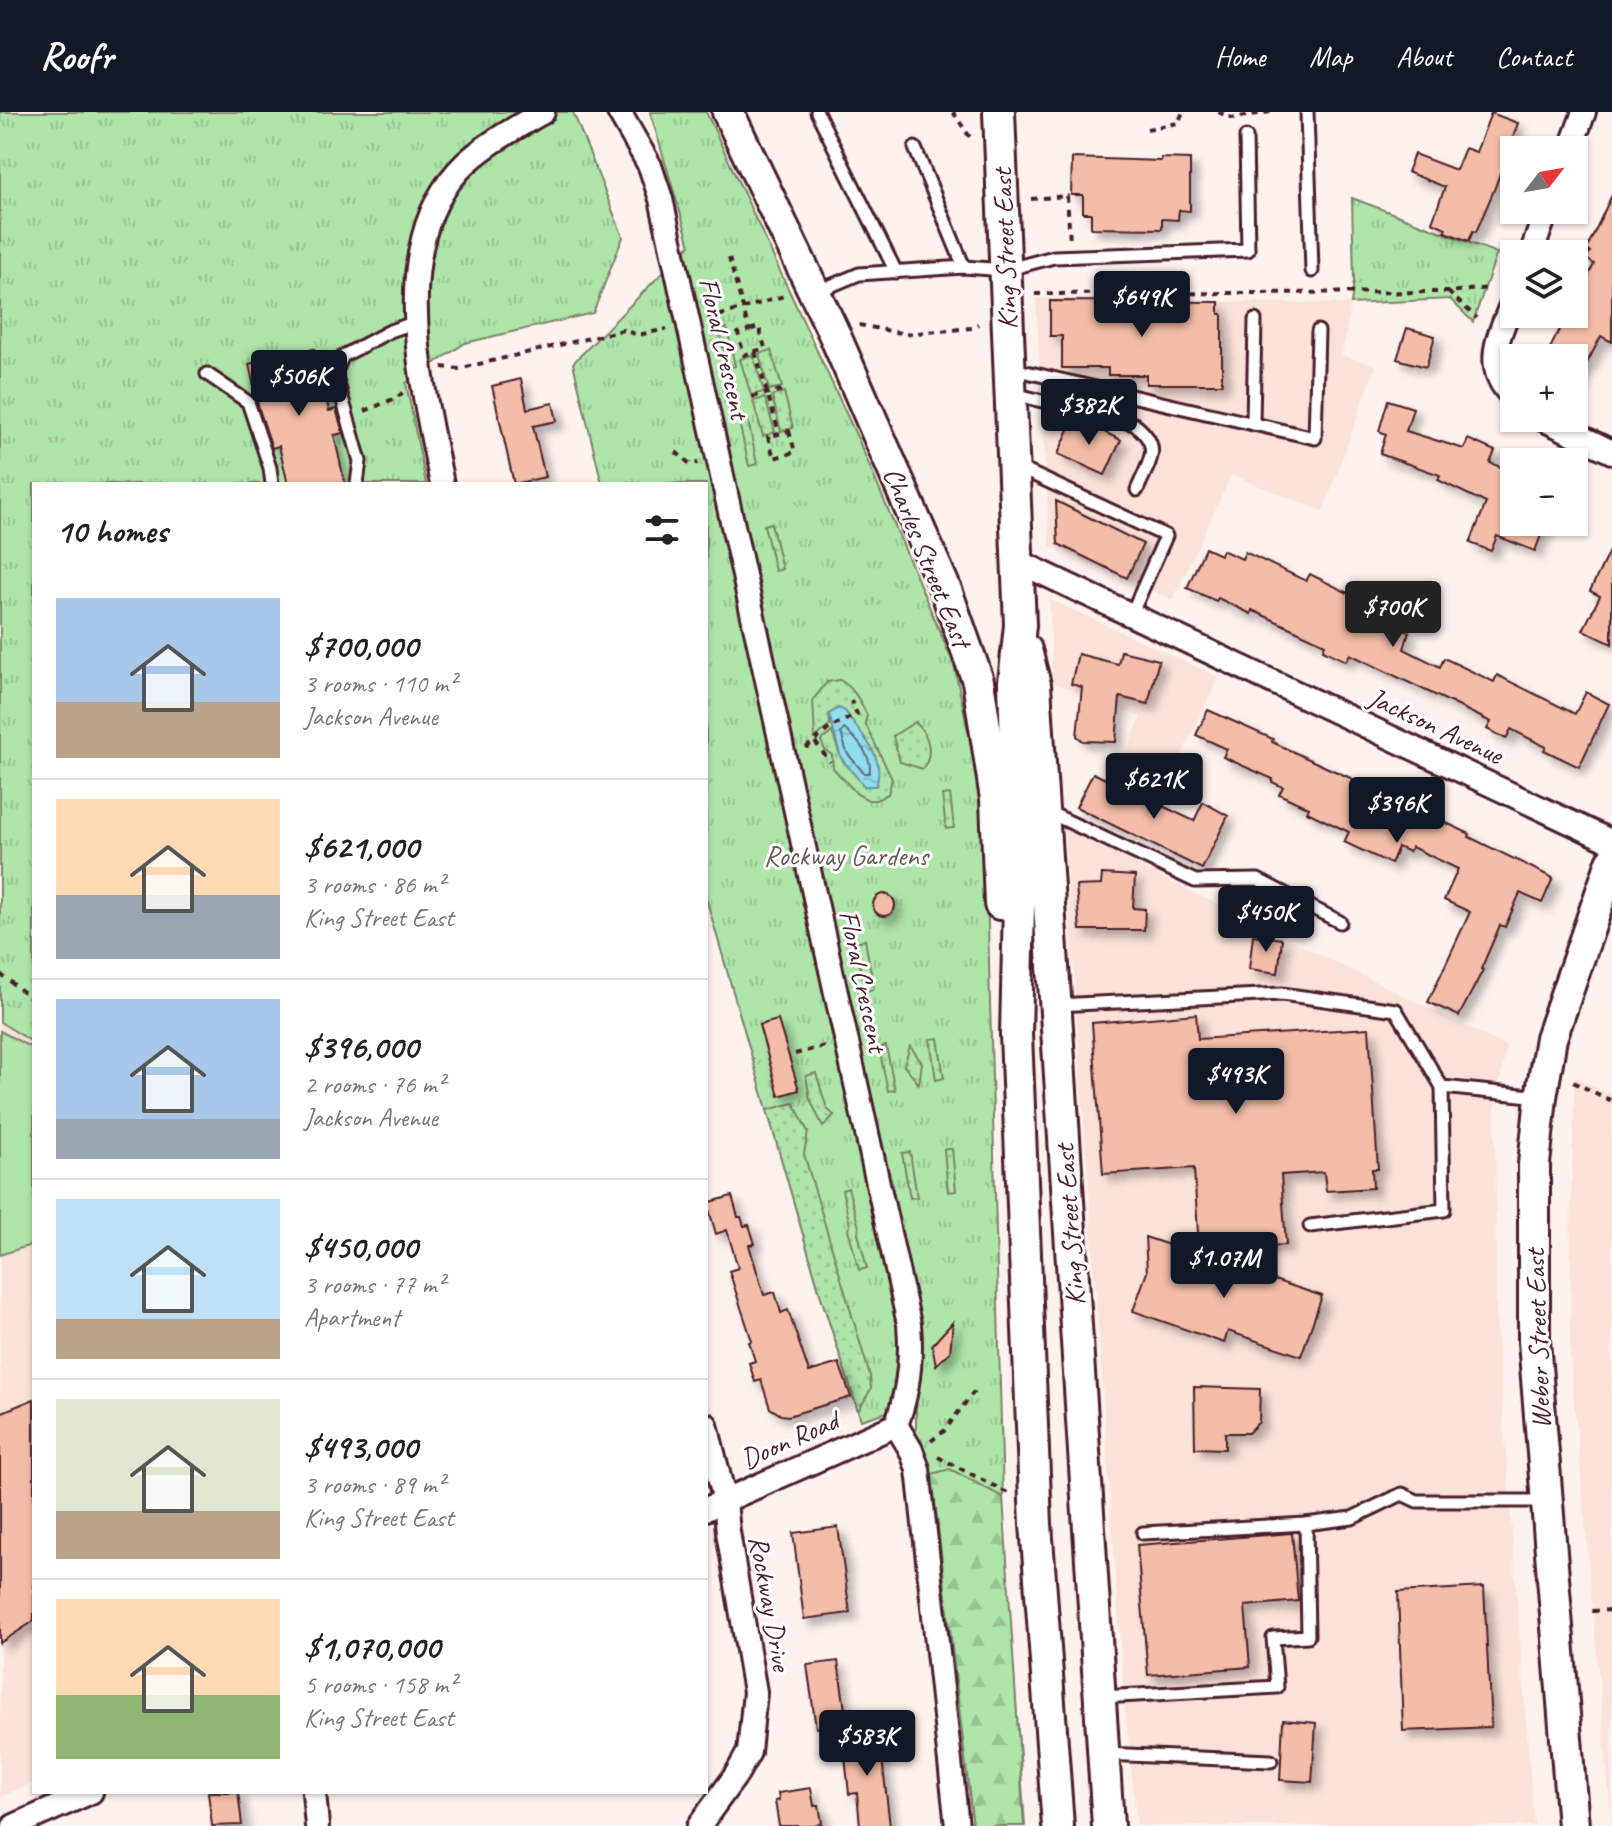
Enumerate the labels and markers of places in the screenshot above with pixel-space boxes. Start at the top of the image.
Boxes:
pin: $649K [1086,271,1198,339]
pin: $506K [243,350,355,418]
pin: $382K [1033,379,1145,447]
pin: $700K [1337,581,1449,649]
pin: $621K [1098,753,1210,821]
pin: $396K [1341,777,1453,845]
pin: $450K [1210,886,1322,954]
pin: $493K [1180,1048,1292,1116]
pin: $1.07M [1159,1232,1289,1300]
pin: $583K [811,1710,923,1778]

